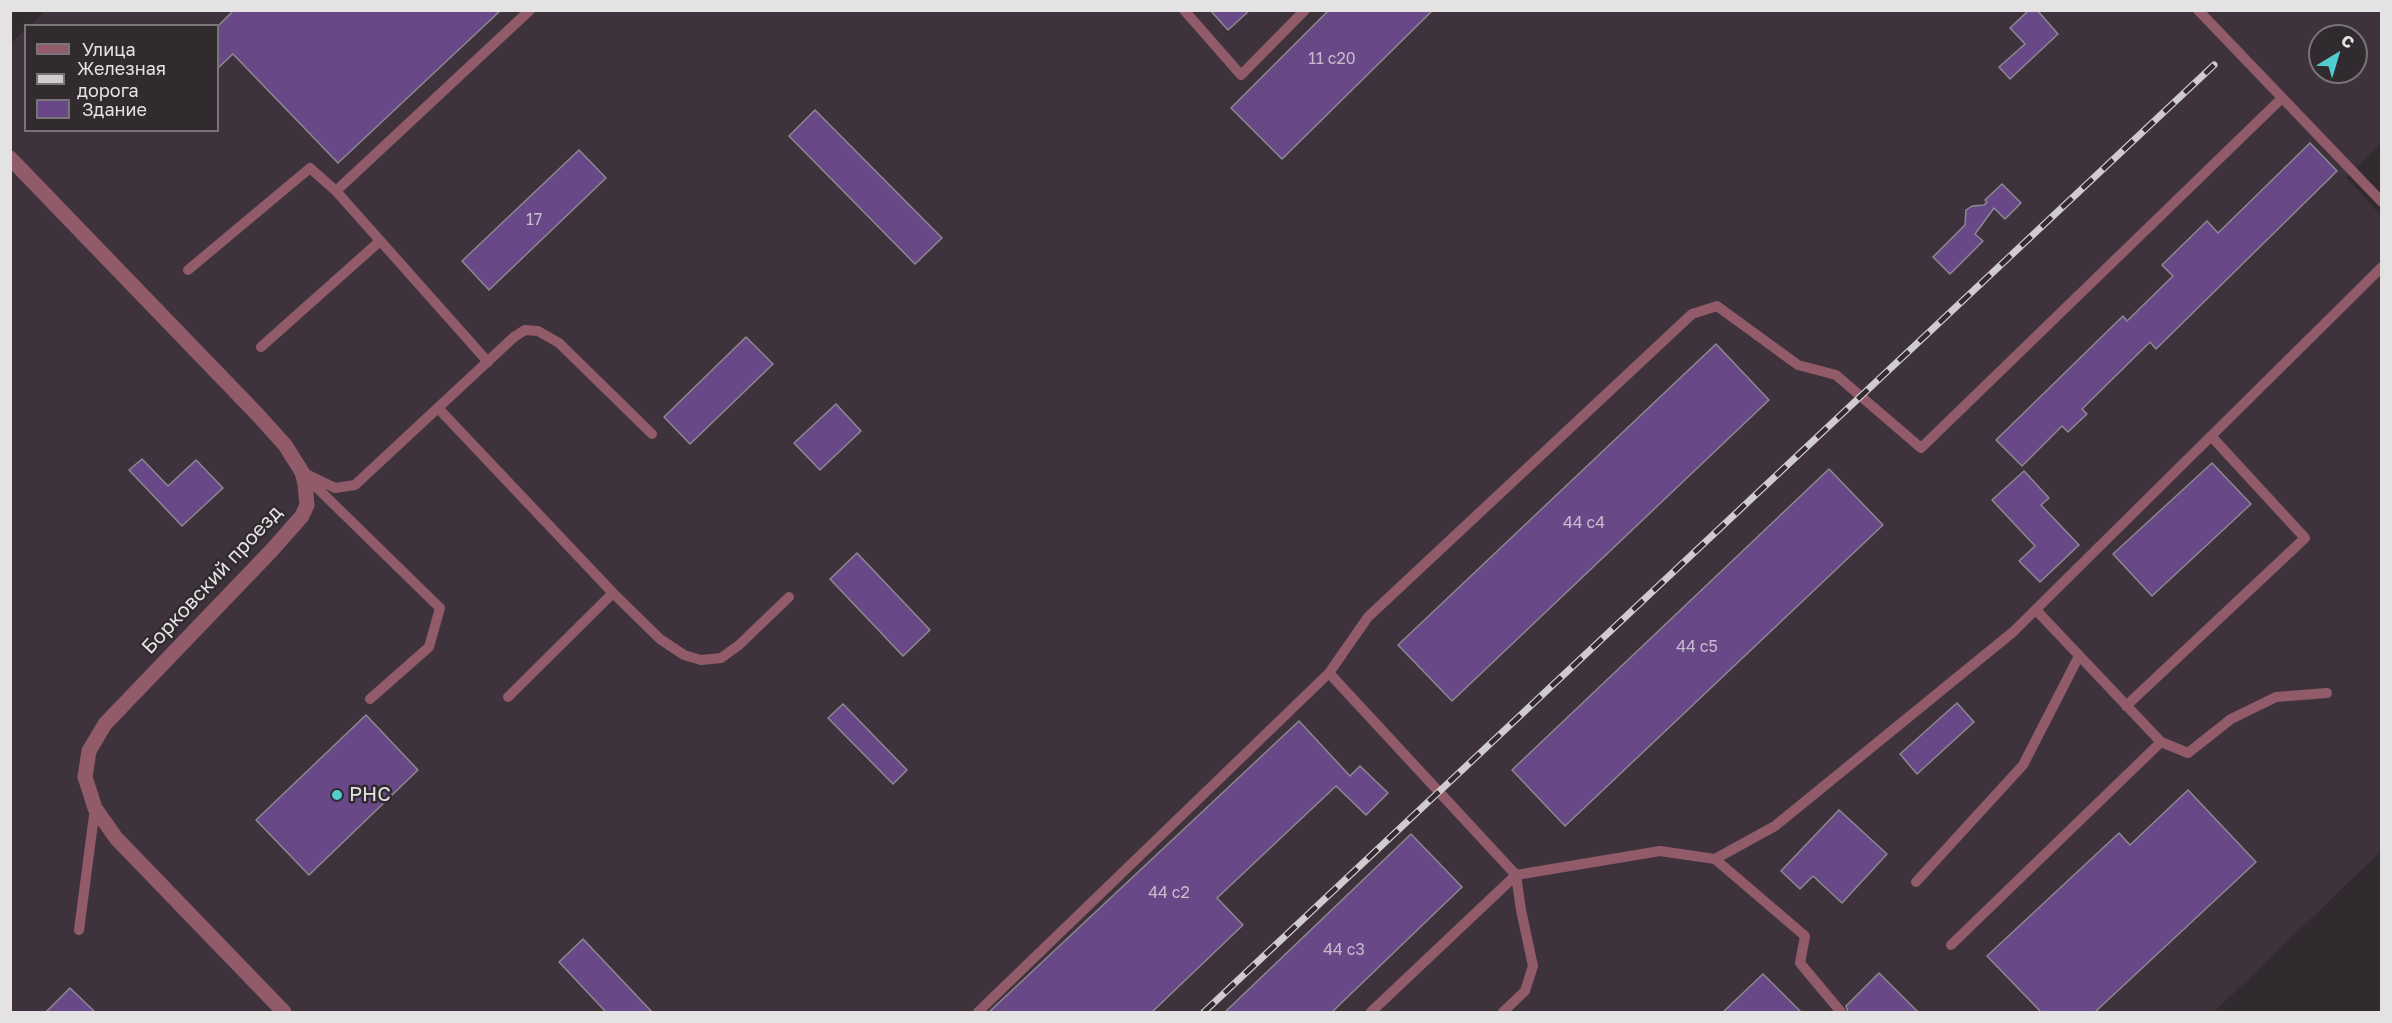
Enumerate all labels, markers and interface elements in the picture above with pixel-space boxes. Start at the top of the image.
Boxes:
legend [24,24,219,132]
north arrow [2308,24,2368,84]
text: С [2337,30,2358,53]
text: Улица [82,38,136,60]
house number: 11 с20 [1308,49,1356,69]
text: Железная дорога [77,57,166,101]
text: Здание [82,98,147,120]
house number: 17 [526,210,542,230]
street label: Борковский проезд [137,501,287,659]
house number: 44 с4 [1563,513,1605,533]
house number: 44 с5 [1676,637,1718,657]
place label: РНС [349,783,391,807]
marker: РНС [330,788,344,802]
house number: 44 с2 [1148,883,1190,903]
house number: 44 с3 [1323,940,1365,960]

